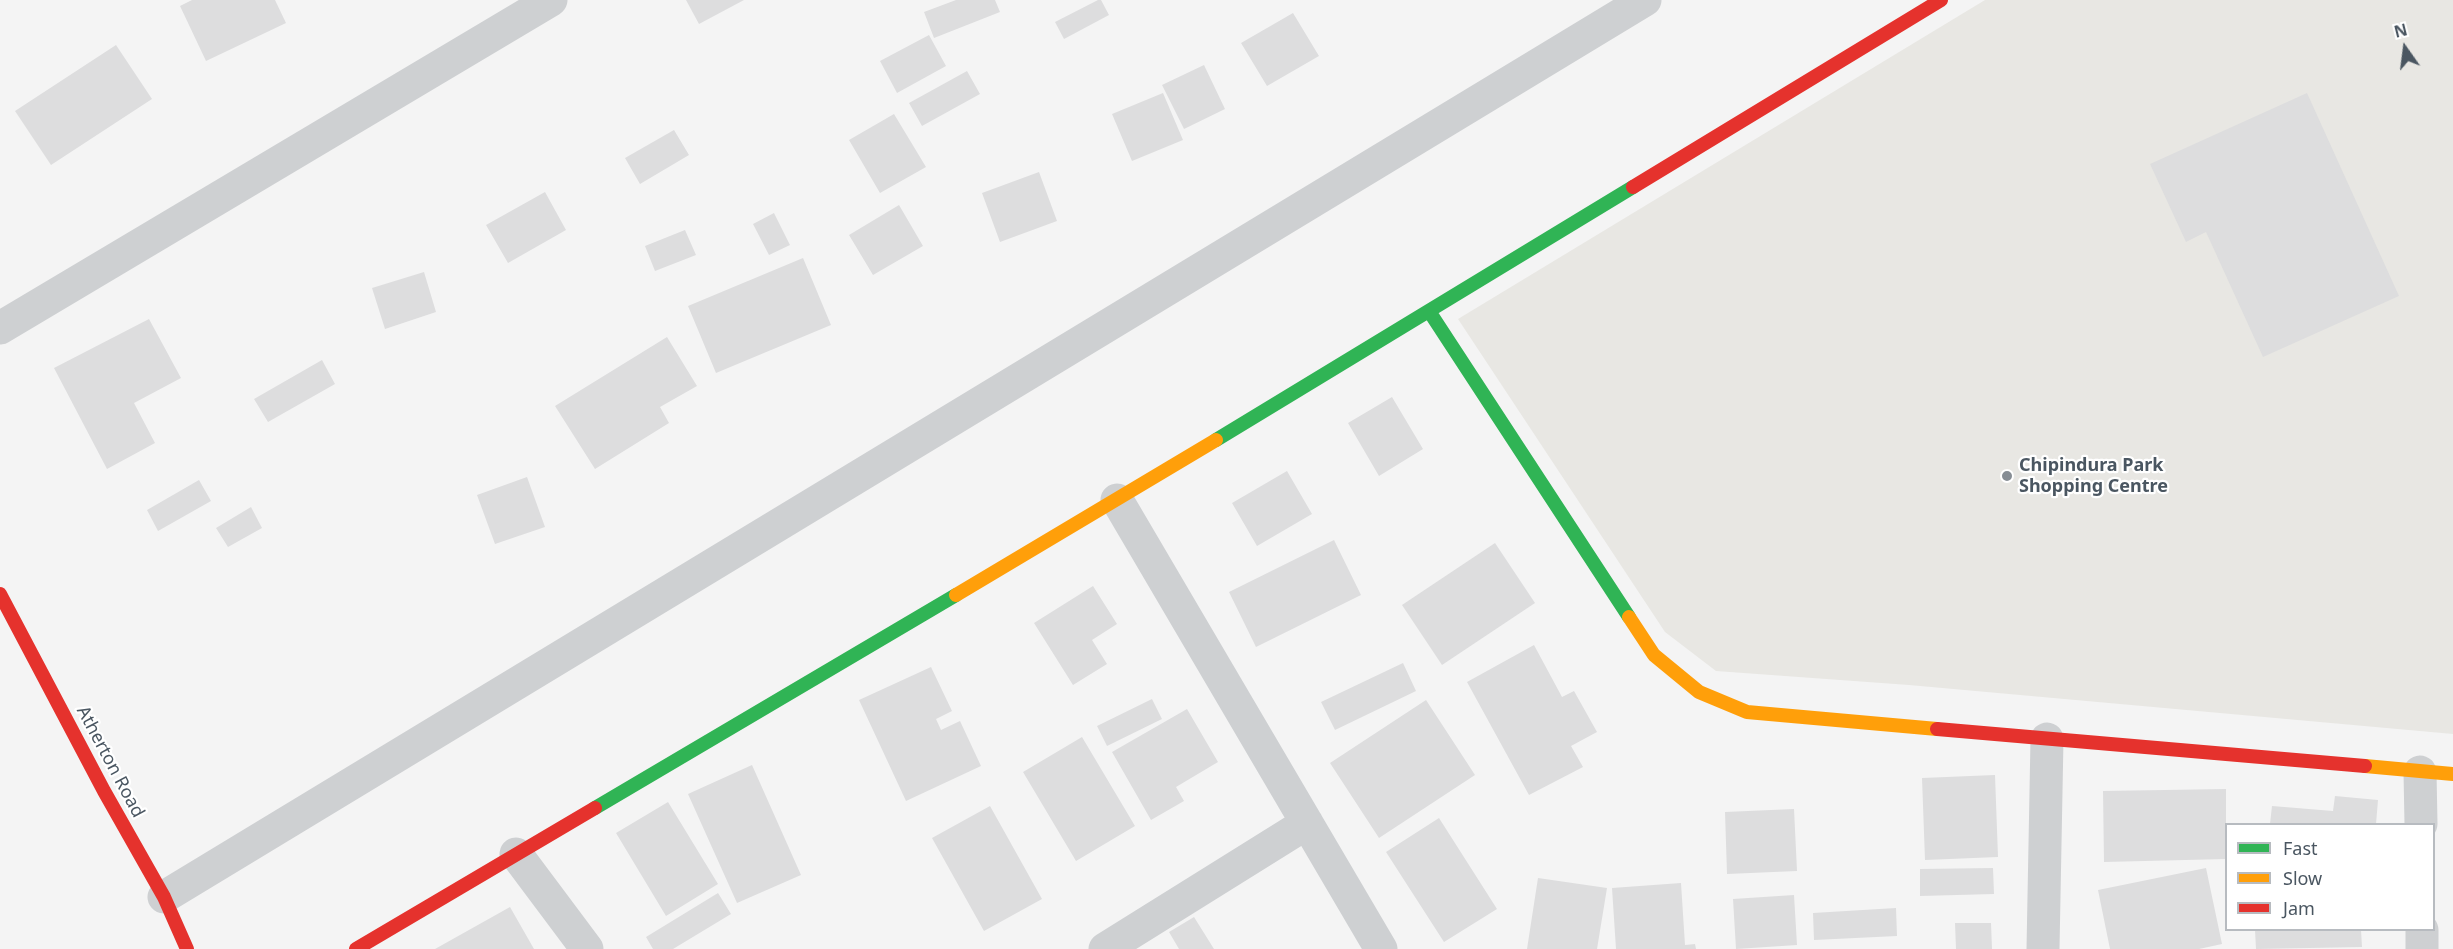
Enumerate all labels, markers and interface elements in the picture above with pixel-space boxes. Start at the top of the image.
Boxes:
north arrow [2375,18,2435,78]
text: N [2392,18,2410,43]
place label: Chipindura Park Shopping Centre [2019,455,2168,498]
marker: Chipindura Park Shopping Centre [2000,469,2014,483]
street label: Atherton Road [72,703,148,821]
legend [2225,823,2435,931]
text: Fast [2283,836,2318,860]
text: Slow [2283,866,2322,890]
text: Jam [2283,896,2315,920]

